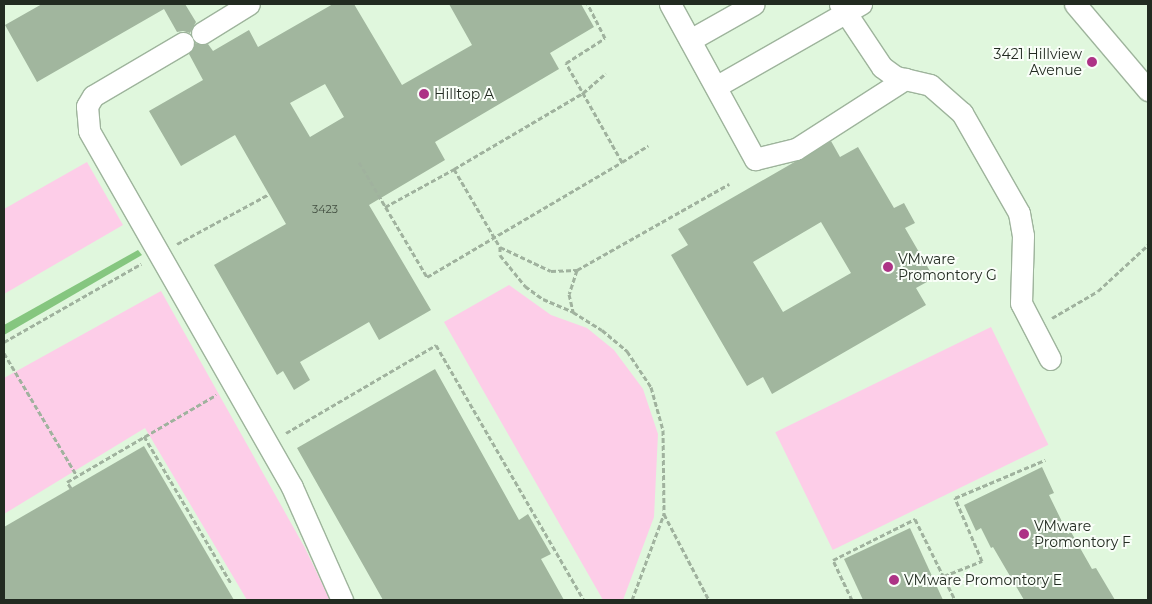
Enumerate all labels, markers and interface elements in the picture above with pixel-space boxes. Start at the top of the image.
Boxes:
place label: 3421 Hillview Avenue [994,46,1082,78]
marker: 3421 Hillview Avenue [1086,56,1098,68]
place label: Hilltop A [434,86,494,102]
marker: Hilltop A [418,88,430,100]
house number: 3423 [312,202,338,216]
place label: VMware Promontory G [898,251,997,284]
marker: VMware Promontory G [882,261,894,273]
place label: VMware Promontory F [1034,518,1131,550]
marker: VMware Promontory F [1018,528,1030,540]
place label: VMware Promontory E [904,572,1062,588]
marker: VMware Promontory E [888,574,900,586]

